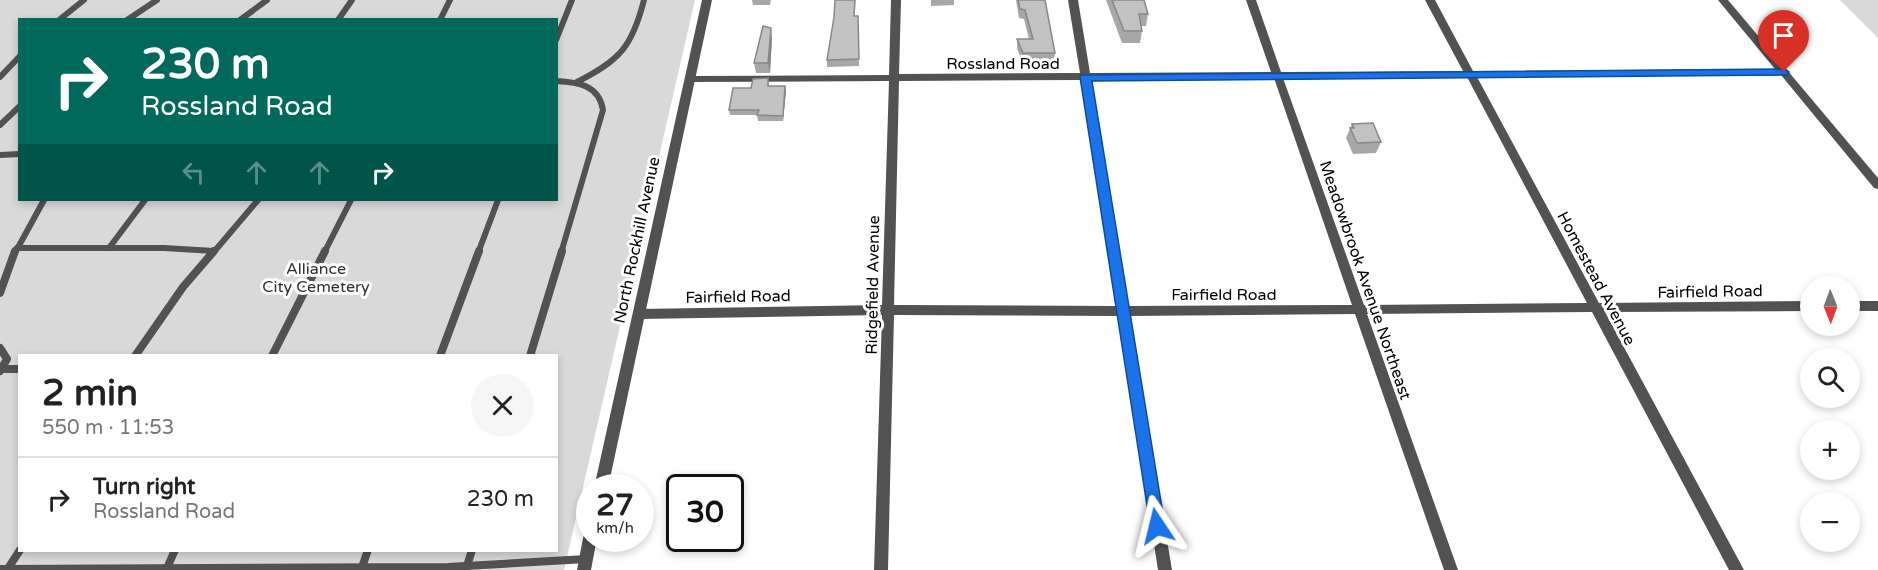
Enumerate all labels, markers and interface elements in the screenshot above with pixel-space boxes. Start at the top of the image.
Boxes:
pin [1758,10,1809,72]
icon: arrive [1767,19,1800,52]
text: 230 m [141,39,270,90]
icon: right [42,42,120,120]
street label: Rossland Road [946,54,1060,74]
text: Rossland Road [141,90,333,123]
street label: North Rockhill Avenue [610,155,664,325]
icon: left [177,156,210,189]
icon: ahead [240,156,273,189]
icon: ahead [303,156,336,189]
icon: right [366,156,399,189]
street label: Meadowbrook Avenue Northeast [1315,158,1415,402]
street label: Homestead Avenue [1552,208,1640,349]
street label: Ridgefield Avenue [862,215,884,355]
park label: Alliance City Cemetery [262,259,370,297]
north arrow [1800,276,1860,336]
map controls [1800,276,1860,552]
street label: Fairfield Road [1657,281,1763,303]
street label: Fairfield Road [1171,285,1277,305]
street label: Fairfield Road [685,286,791,308]
button: search [1800,348,1860,408]
text: 2 min [42,372,138,415]
button: close [471,374,534,437]
text: 550 m · 11:53 [42,416,174,440]
button: + [1800,420,1860,480]
text: Turn right [93,474,195,500]
speed limit sign: 30 [666,474,744,552]
icon: right [42,483,75,516]
text: 230 m [467,486,534,512]
text: 27 [596,487,634,524]
button: − [1800,492,1860,552]
position arrow [1125,494,1189,558]
text: Rossland Road [93,500,235,524]
text: km/h [596,519,634,537]

